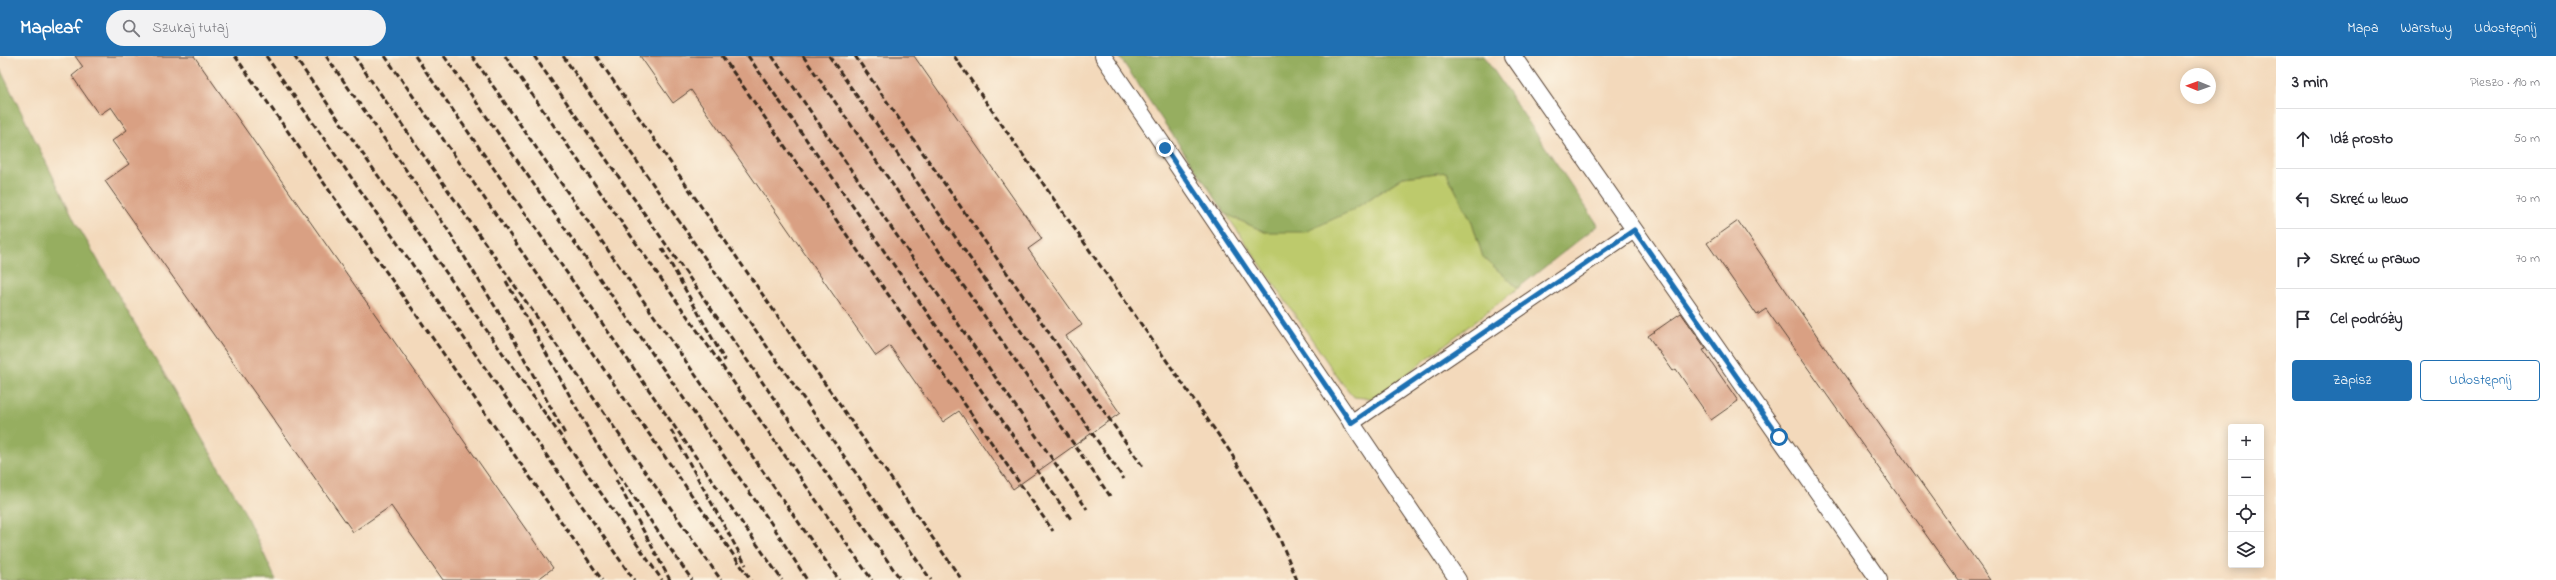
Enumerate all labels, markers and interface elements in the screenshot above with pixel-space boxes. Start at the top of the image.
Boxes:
search box [106,10,386,46]
text: Mapleaf [20,15,82,42]
icon: search [120,17,142,39]
text: Szukaj tutaj [152,17,228,39]
text: Mapa [2347,18,2379,39]
text: Warstwy [2401,18,2452,39]
text: Udostępnij [2474,18,2536,39]
north arrow [2180,68,2216,104]
text: 3 min [2292,70,2328,95]
text: Pieszo · 190 m [2470,73,2540,92]
icon: ahead [2292,128,2314,150]
text: Idź prosto [2330,128,2393,150]
text: 50 m [2514,129,2540,148]
route end [1156,139,1174,157]
icon: left [2292,188,2314,210]
text: Skręć w lewo [2330,188,2408,210]
text: 70 m [2516,189,2540,208]
icon: right [2292,248,2314,270]
text: Skręć w prawo [2330,248,2420,270]
text: 70 m [2516,249,2540,268]
icon: arrive [2292,308,2314,330]
text: Cel podróży [2330,308,2403,330]
button: Zapisz [2292,360,2412,401]
button: Udostępnij [2420,360,2540,401]
map controls [2228,424,2264,568]
button: + [2228,424,2264,460]
route start [1770,428,1788,446]
button: − [2228,460,2264,496]
button: locate [2228,496,2264,532]
button: layers [2228,532,2264,568]

